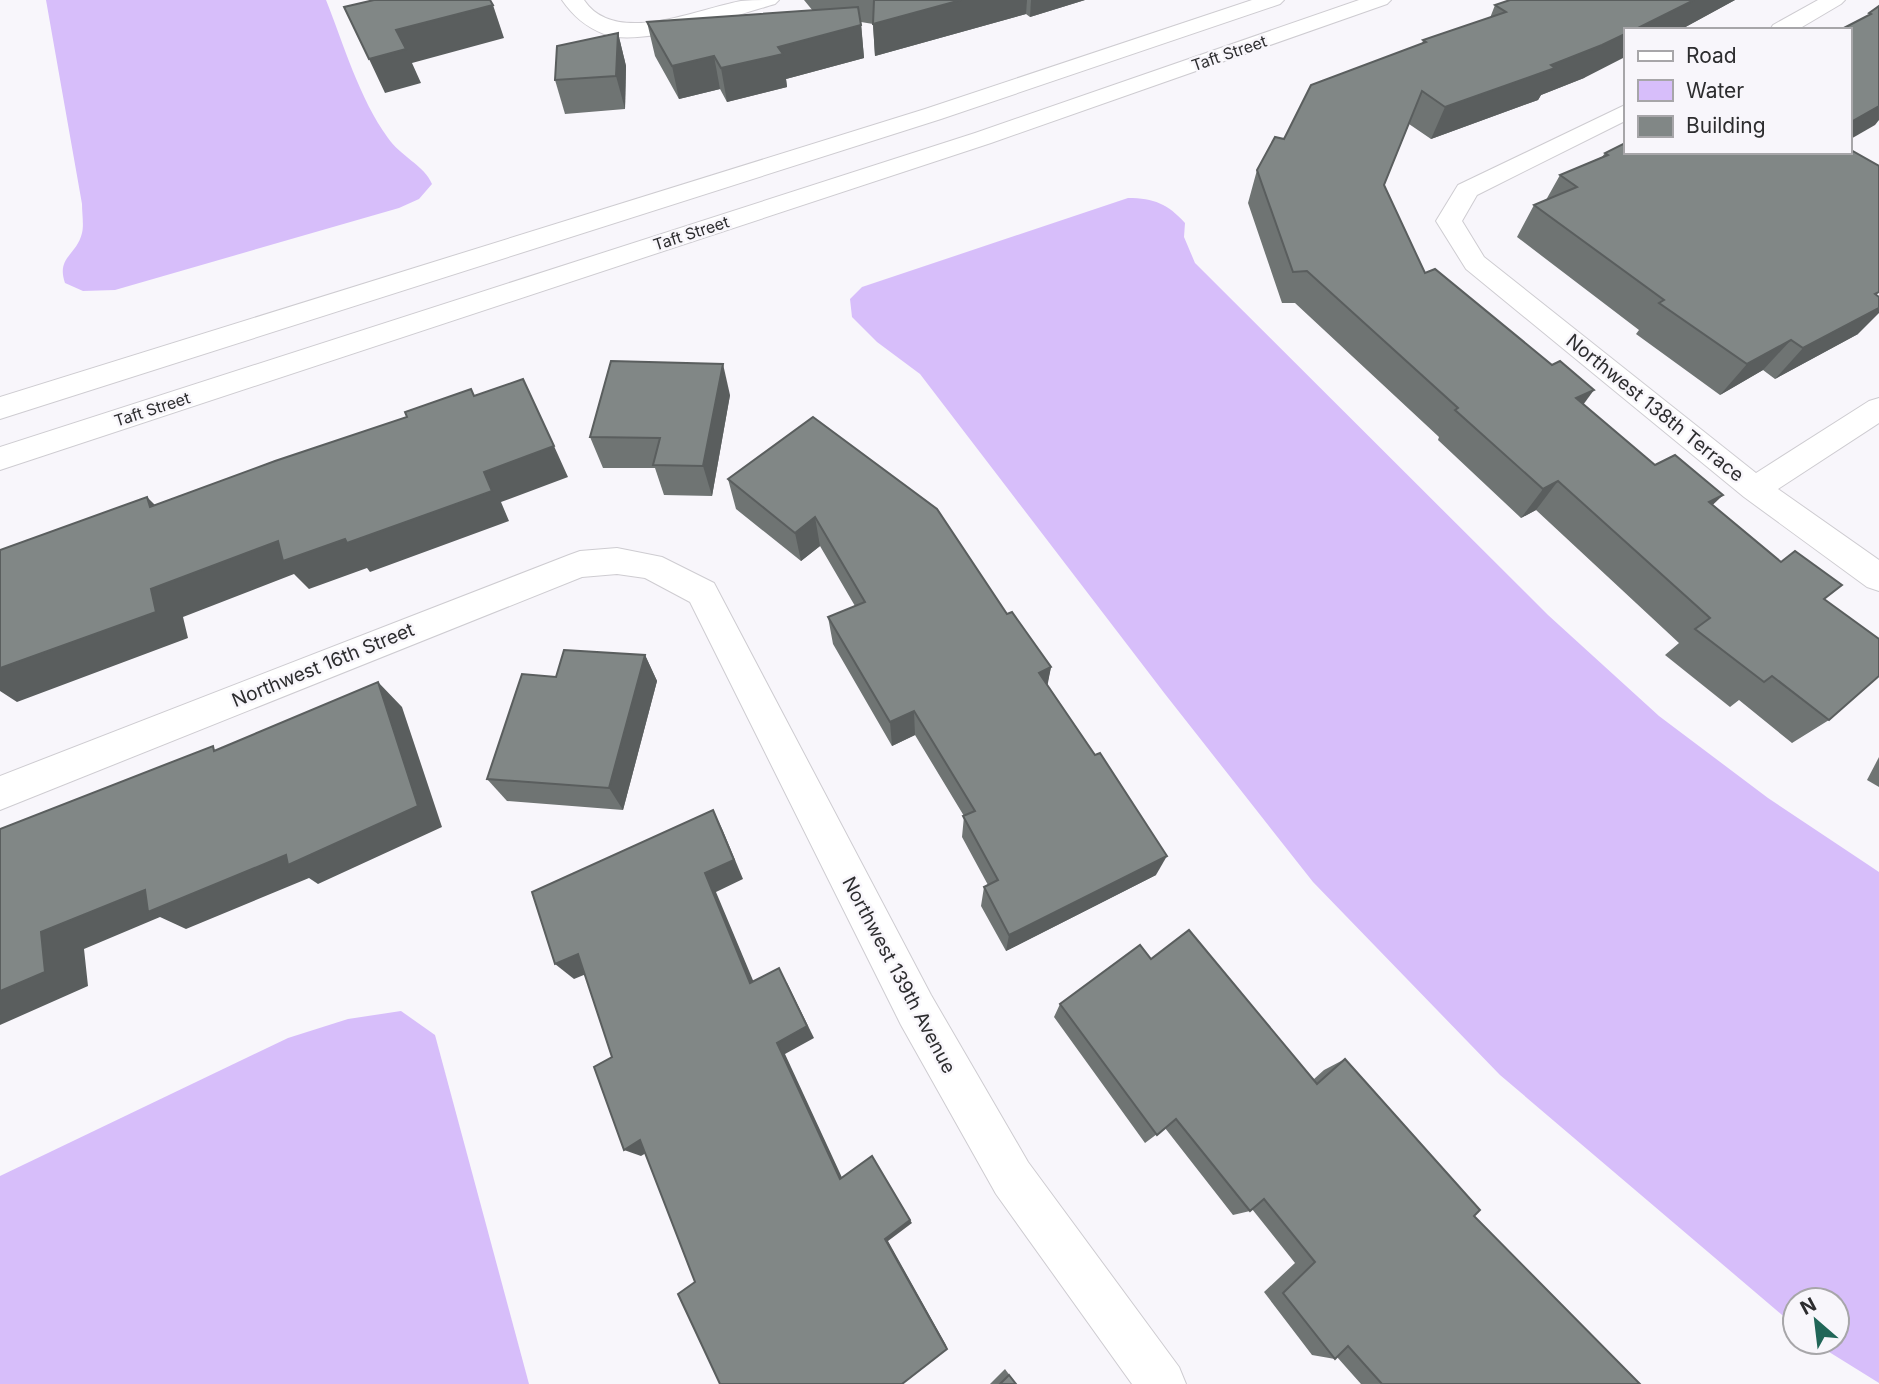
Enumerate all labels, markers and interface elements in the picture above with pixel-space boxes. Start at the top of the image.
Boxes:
legend [1624,28,1851,154]
street label: Taft Street [1189,31,1269,75]
text: Road [1686,43,1737,68]
text: Water [1686,78,1744,103]
text: Building [1686,113,1766,138]
street label: Taft Street [651,211,731,255]
street label: Northwest 138th Terrace [1562,329,1748,487]
street label: Taft Street [112,387,192,431]
street label: Northwest 16th Street [229,618,417,712]
street label: Northwest 139th Avenue [837,873,961,1077]
north arrow [1781,1286,1851,1356]
text: N [1796,1293,1820,1320]

